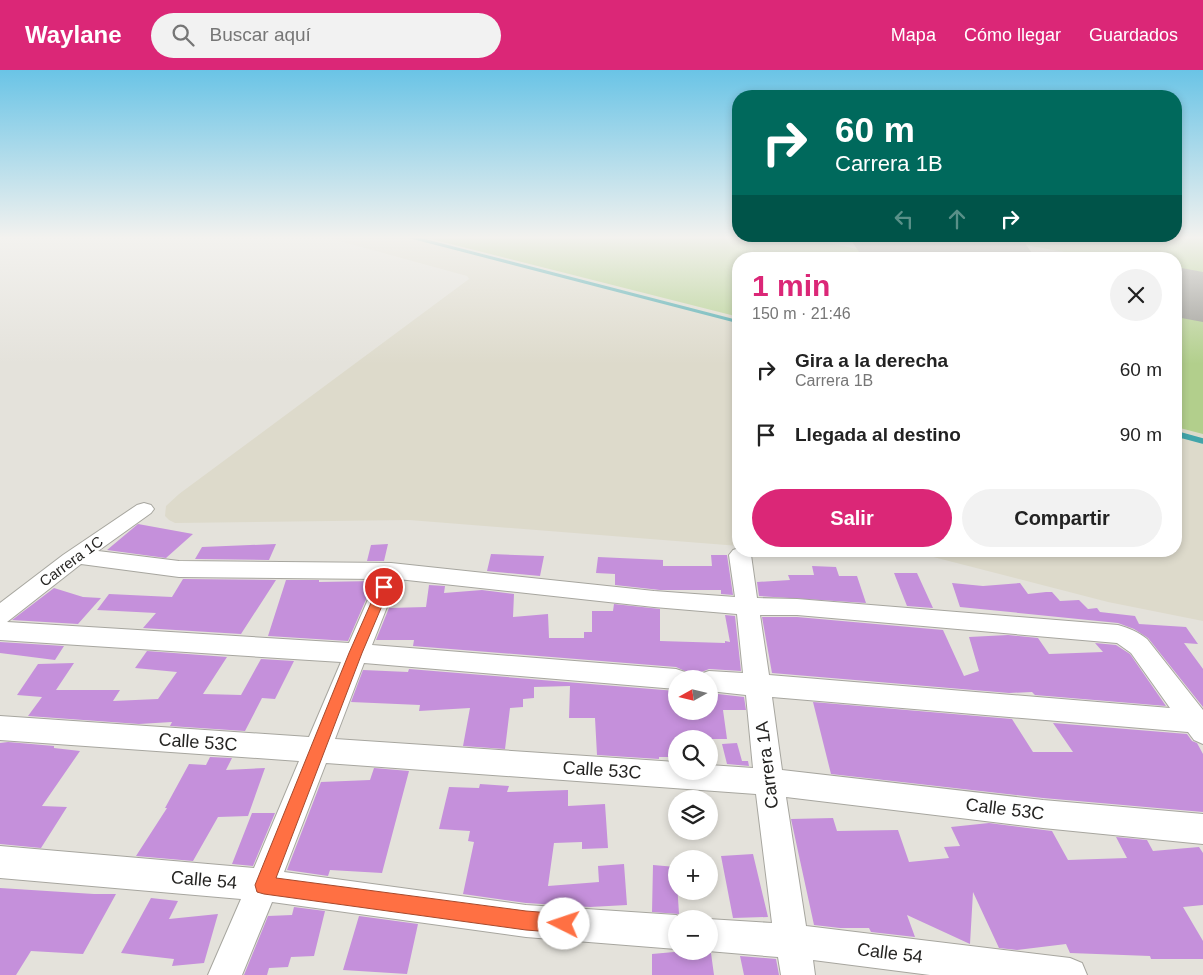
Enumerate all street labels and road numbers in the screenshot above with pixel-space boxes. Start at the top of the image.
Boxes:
street label: Carrera 1C [36,532,106,590]
street label: Carrera 1A [752,720,782,810]
street label: Calle 53C [158,729,238,755]
street label: Calle 53C [562,757,642,783]
street label: Calle 53C [965,794,1045,824]
street label: Calle 54 [170,867,238,893]
street label: Calle 54 [856,939,924,967]

